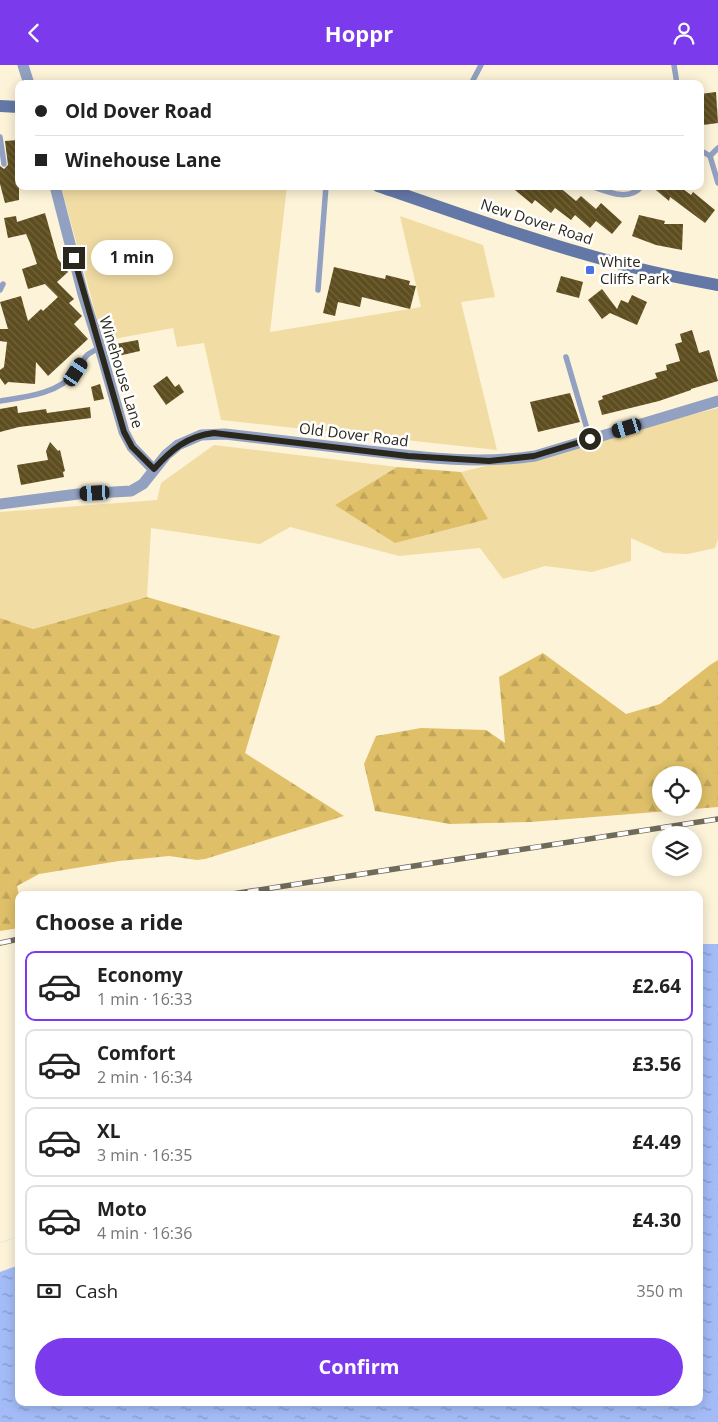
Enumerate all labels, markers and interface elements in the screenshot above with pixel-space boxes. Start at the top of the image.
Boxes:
text: Hoppr [325,18,393,48]
icon: back [20,19,48,47]
icon: person [670,19,698,47]
text: Old Dover Road [65,98,212,124]
text: Winehouse Lane [65,147,221,173]
street label: New Dover Road [478,193,596,249]
callout: 1 min [92,241,174,275]
text: 1 min [110,246,154,268]
route end [63,247,85,269]
place label: White Cliffs Park [600,251,670,288]
marker: White Cliffs Park [584,264,596,276]
street label: Winehouse Lane [95,314,149,430]
car [61,355,90,389]
car [610,416,643,440]
street label: Old Dover Road [298,417,410,451]
route start [579,428,601,450]
car [79,485,110,501]
map controls [652,766,702,876]
button: locate [652,766,702,816]
button: layers [652,826,702,876]
text: Choose a ride [35,906,183,936]
text: Economy [97,962,183,988]
icon: car [37,964,82,1009]
text: £2.64 [632,973,681,999]
text: 1 min · 16:33 [97,988,192,1010]
text: Comfort [97,1040,176,1066]
icon: car [37,1042,82,1087]
text: £3.56 [632,1051,681,1077]
text: 2 min · 16:34 [97,1066,192,1088]
text: XL [97,1118,120,1144]
icon: car [37,1120,82,1165]
text: £4.49 [632,1129,681,1155]
text: 3 min · 16:35 [97,1144,192,1166]
text: Moto [97,1196,147,1222]
icon: car [37,1198,82,1243]
text: £4.30 [632,1207,681,1233]
text: 4 min · 16:36 [97,1222,192,1244]
icon: cash [35,1277,63,1305]
text: Cash [75,1278,118,1304]
text: 350 m [637,1280,683,1302]
button: Confirm [35,1338,683,1396]

